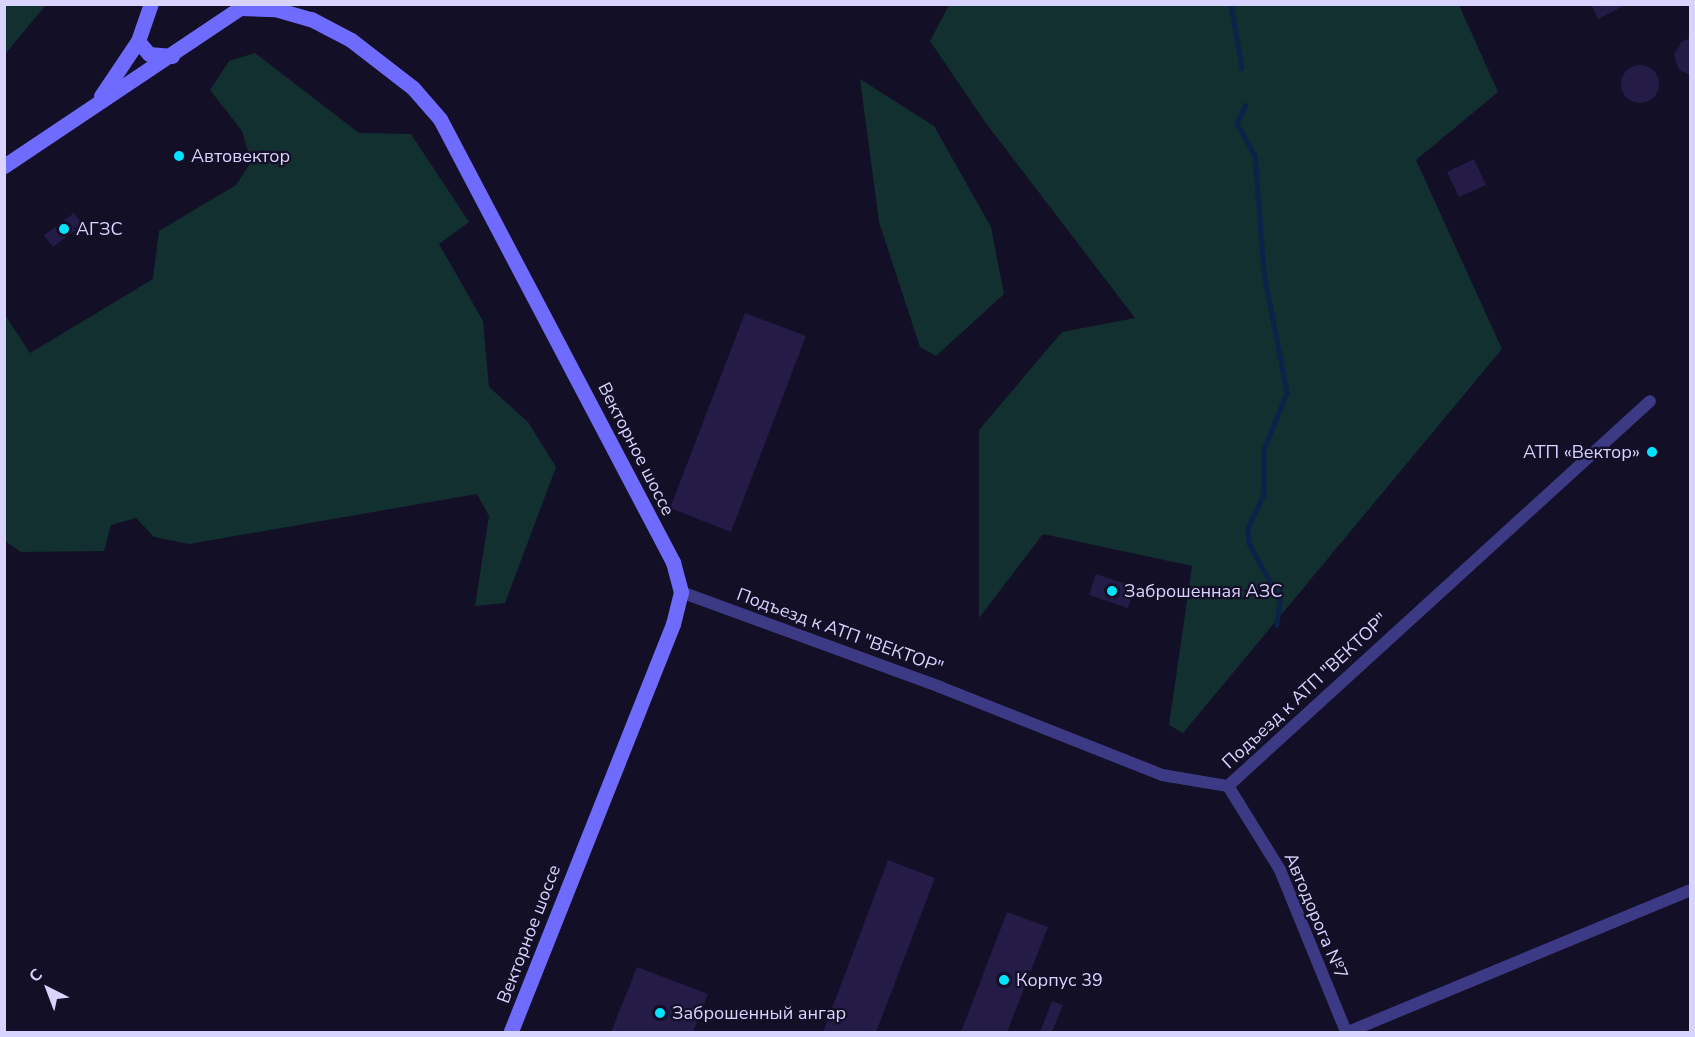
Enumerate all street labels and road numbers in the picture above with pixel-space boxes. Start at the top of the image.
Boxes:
street label: Векторное шоссе [593,379,679,519]
street label: Подъезд к АТП "ВЕКТОР" [734,584,946,678]
street label: Подъезд к АТП "ВЕКТОР" [1218,609,1392,773]
street label: Автодорога №7 [1280,849,1352,983]
street label: Векторное шоссе [493,862,565,1006]

